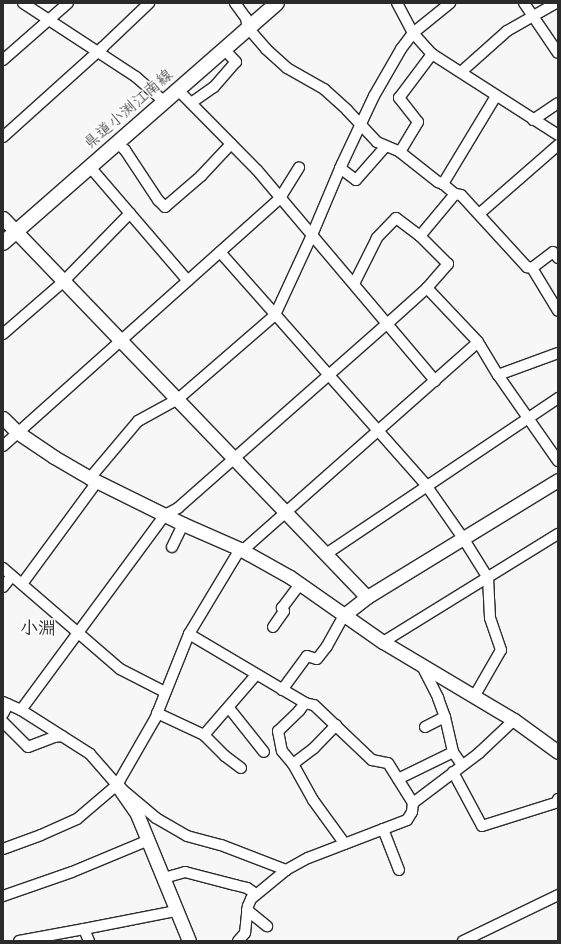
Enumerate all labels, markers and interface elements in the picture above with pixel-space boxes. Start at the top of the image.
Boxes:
street label: 県道小渕江南線 [80,66,178,154]
district label: 小淵 [20,619,56,641]

